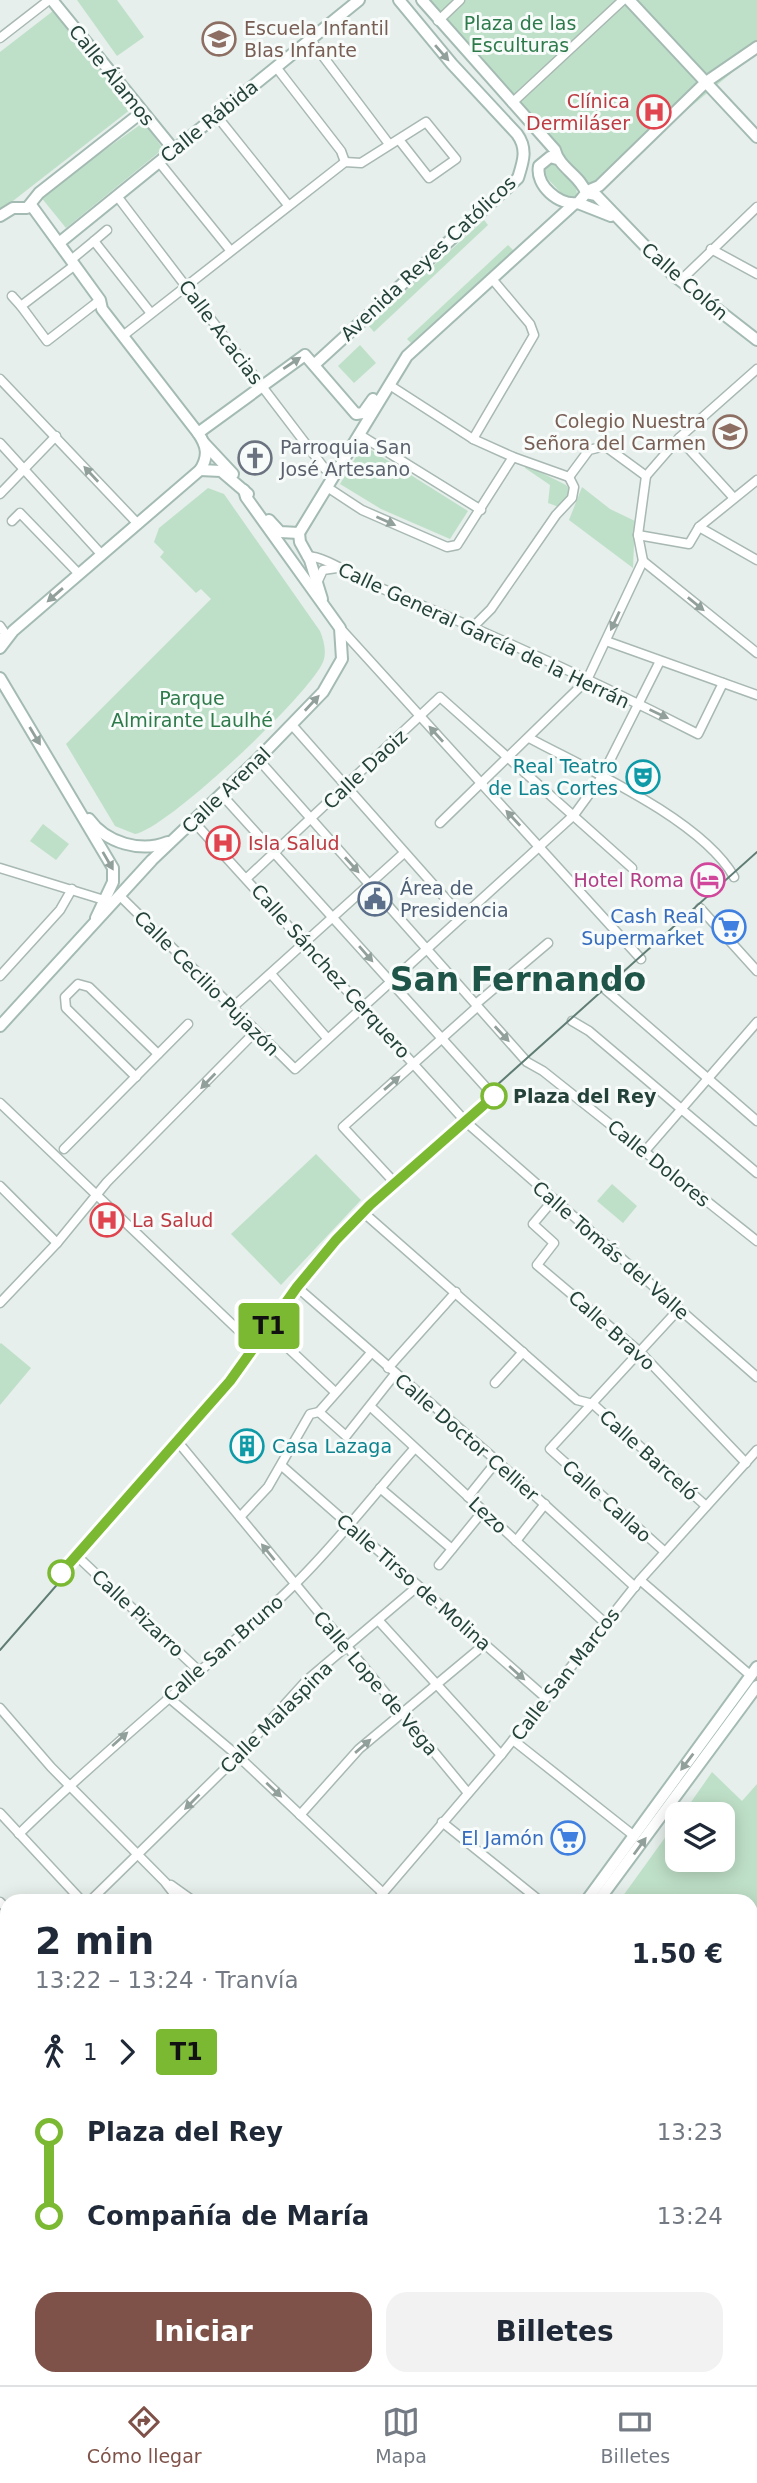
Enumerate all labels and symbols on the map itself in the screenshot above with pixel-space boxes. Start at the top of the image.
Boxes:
park label: Plaza de las Esculturas [464,12,576,56]
place label: Escuela Infantil Blas Infante [244,17,389,61]
street label: Calle Álamos [65,20,159,130]
school or university icon: Escuela Infantil Blas Infante [200,20,238,58]
one-way arrow [434,44,450,62]
street label: Calle Rábida [156,75,262,167]
place label: Clínica Dermiláser [526,90,630,134]
hospital icon: Clínica Dermiláser [635,93,673,131]
street label: Avenida Reyes Católicos [336,171,520,345]
street label: Calle Colón [637,238,733,324]
street label: Calle Acacias [175,275,267,389]
one-way arrow [283,356,301,370]
place label: Colegio Nuestra Señora del Carmen [523,410,706,454]
school or university icon: Colegio Nuestra Señora del Carmen [711,413,749,451]
place label: Parroquia San José Artesano [279,436,412,480]
church icon: Parroquia San José Artesano [236,439,274,477]
one-way arrow [84,466,100,483]
one-way arrow [376,515,396,527]
street label: Calle General García de la Herrán [335,558,633,712]
one-way arrow [47,587,64,602]
one-way arrow [686,597,704,612]
one-way arrow [609,611,621,631]
park label: Parque Almirante Laulhé [111,687,273,731]
one-way arrow [304,695,320,712]
one-way arrow [649,709,669,720]
street label: Calle Daoiz [319,725,411,813]
one-way arrow [428,725,444,743]
one-way arrow [29,727,42,746]
street label: Calle Arenal [177,742,275,838]
place label: Real Teatro de Las Cortes [488,755,618,799]
theatre icon: Real Teatro de Las Cortes [624,758,662,796]
one-way arrow [505,810,521,827]
hospital icon: Isla Salud [204,824,242,862]
place label: Isla Salud [248,832,340,854]
one-way arrow [102,852,114,871]
one-way arrow [344,856,360,873]
hotel icon: Hotel Roma [689,861,727,899]
place label: Hotel Roma [574,869,684,891]
place label: Área de Presidencia [400,877,509,921]
street label: Calle Sánchez Cerquero [247,880,415,1062]
public building icon: Área de Presidencia [356,880,394,918]
place label: Cash Real Supermarket [581,905,704,949]
street label: Calle Cecilio Pujazón [130,906,284,1060]
supermarket icon: Cash Real Supermarket [710,908,748,946]
one-way arrow [358,946,373,963]
district label: San Fernando [390,960,646,999]
one-way arrow [494,1025,510,1043]
one-way arrow [201,1072,217,1089]
one-way arrow [384,1076,401,1091]
marker: Plaza del Rey [481,1083,507,1109]
place label: Plaza del Rey [513,1085,657,1107]
street label: Calle Dolores [603,1115,715,1211]
street label: Calle Tomás del Valle [528,1176,694,1324]
hospital icon: La Salud [88,1201,126,1239]
place label: La Salud [132,1209,213,1231]
street label: Calle Bravo [564,1286,660,1374]
line badge: T1 [238,1303,300,1349]
street label: Calle Doctor Cellier [391,1369,543,1505]
street label: Calle Barceló [595,1405,703,1505]
building icon: Casa Lazaga [228,1427,266,1465]
place label: Casa Lazaga [272,1435,392,1457]
street label: Calle Callao [558,1455,656,1547]
street label: Lezo [465,1492,511,1538]
street label: Calle Tirso de Molina [332,1509,496,1655]
one-way arrow [261,1543,276,1561]
unlabelled marker [48,1560,74,1586]
street label: Calle Pizarro [87,1565,189,1661]
street label: Calle San Bruno [159,1590,287,1706]
street label: Calle San Marcos [506,1603,624,1745]
street label: Calle Lope de Vega [309,1606,443,1760]
street label: Calle Malaspina [216,1657,336,1777]
one-way arrow [508,1664,525,1680]
one-way arrow [111,1731,129,1747]
one-way arrow [354,1738,372,1754]
one-way arrow [681,1753,695,1771]
one-way arrow [265,1782,283,1798]
one-way arrow [184,1794,200,1810]
supermarket icon: El Jamón [549,1819,587,1857]
place label: El Jamón [461,1827,544,1849]
one-way arrow [633,1837,647,1855]

